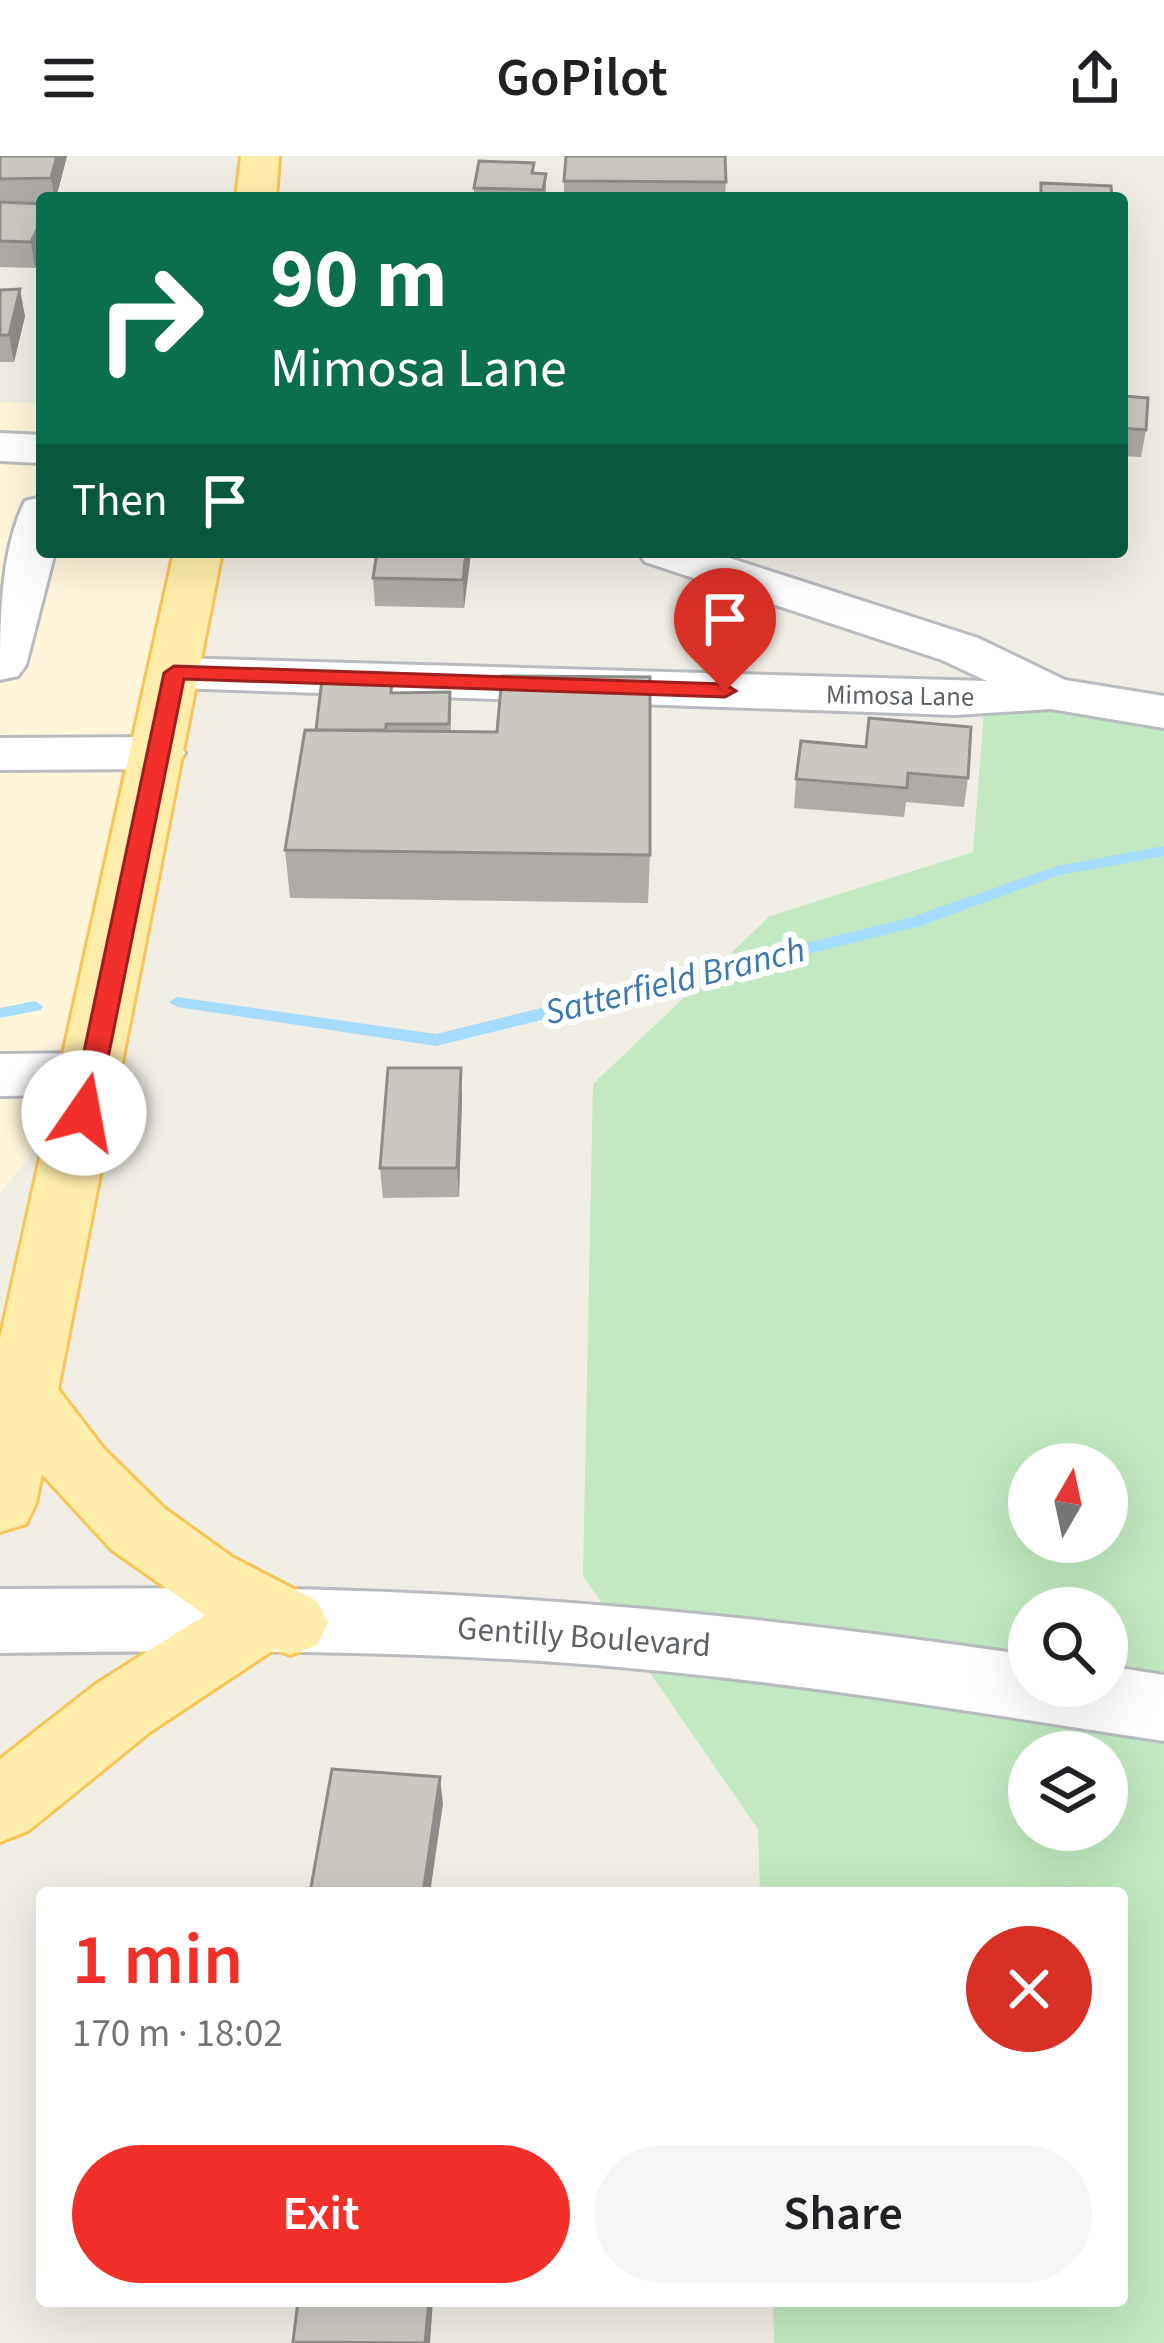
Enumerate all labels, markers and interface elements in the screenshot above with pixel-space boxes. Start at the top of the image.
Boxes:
text: GoPilot [496,40,668,117]
icon: menu [36,45,102,111]
icon: share [1062,45,1128,111]
text: 90 m [270,220,448,340]
icon: right [72,240,228,396]
text: Mimosa Lane [270,331,567,408]
icon: arrive [192,468,258,534]
text: Then [72,469,168,533]
pin [674,568,776,691]
icon: arrive [692,586,758,652]
street label: Mimosa Lane [825,675,975,717]
water label: Satterfield Branch [540,924,810,1038]
position arrow [21,1050,147,1176]
north arrow [1008,1443,1128,1563]
map controls [1008,1443,1128,1851]
button: search [1008,1587,1128,1707]
street label: Gentilly Boulevard [456,1605,712,1669]
button: layers [1008,1731,1128,1851]
text: 1 min [72,1909,243,2012]
button: close [966,1926,1092,2052]
text: 170 m · 18:02 [72,2006,283,2062]
button: Exit [72,2145,570,2283]
button: Share [594,2145,1092,2283]

